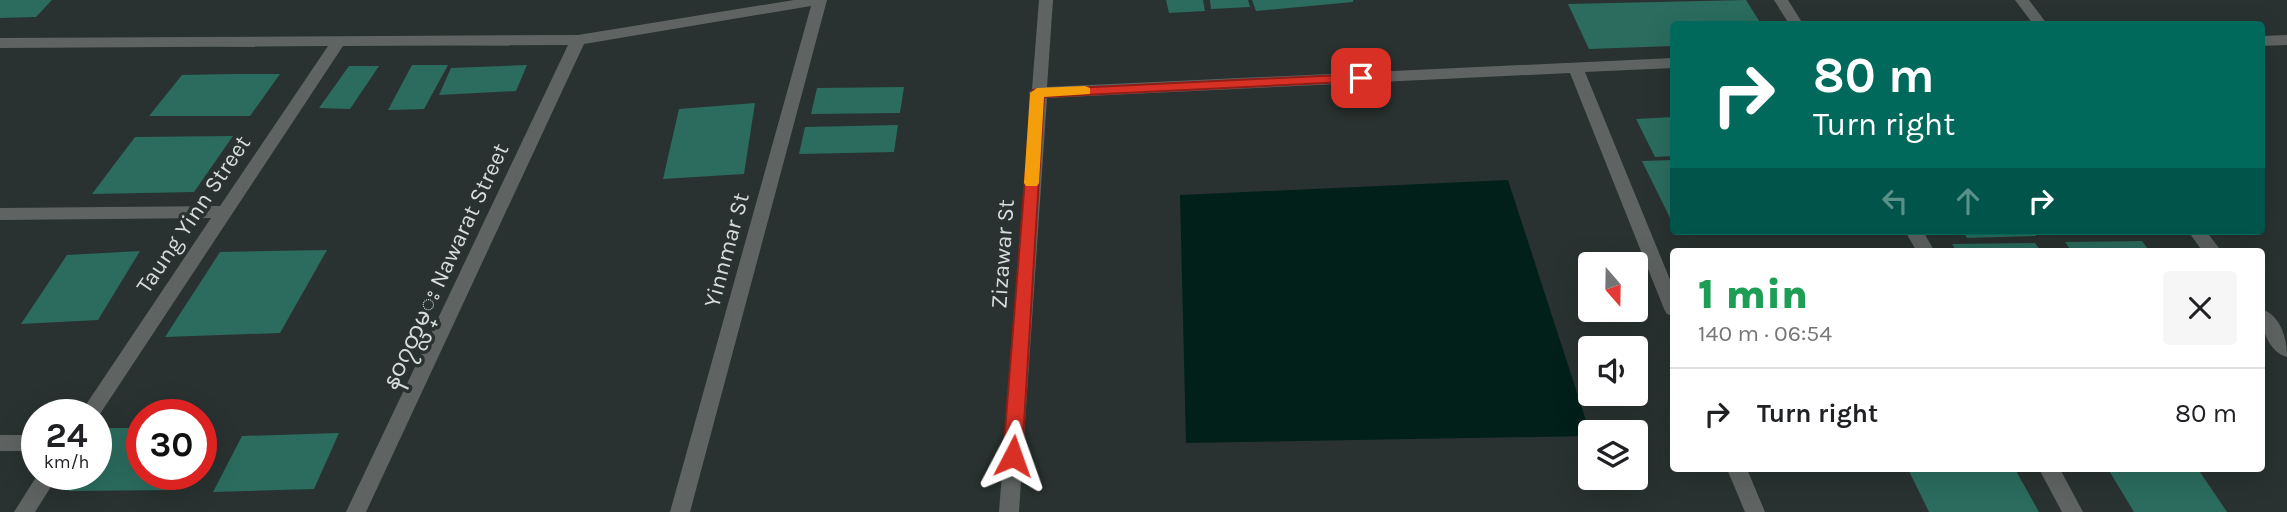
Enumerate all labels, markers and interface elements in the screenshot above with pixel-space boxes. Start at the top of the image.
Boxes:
text: 80 m [1813,47,1935,104]
pin [1331,48,1391,108]
icon: right [1698,49,1789,140]
icon: arrive [1342,59,1380,97]
text: Turn right [1813,106,1955,143]
street label: Taung Yinn Street [131,130,256,298]
street label: နဝ၇တ္လမ္း Nawarat Street [377,139,519,395]
icon: left [1876,182,1914,220]
icon: ahead [1949,182,1987,220]
icon: right [2022,182,2060,220]
street label: Yinnmar St [698,189,755,310]
street label: Zizawar St [985,198,1020,310]
north arrow [1578,252,1648,322]
map controls [1578,252,1648,490]
text: 1 min [1698,269,1808,319]
button: close [2163,271,2237,345]
text: 140 m · 06:54 [1698,320,1832,347]
button: sound [1578,336,1648,406]
icon: right [1698,395,1736,433]
text: Turn right [1757,398,1878,429]
text: 80 m [2175,398,2237,429]
speed limit sign: 30 [126,399,217,490]
text: 24 [46,415,88,456]
position arrow [976,419,1050,493]
button: layers [1578,420,1648,490]
text: km/h [44,451,89,473]

